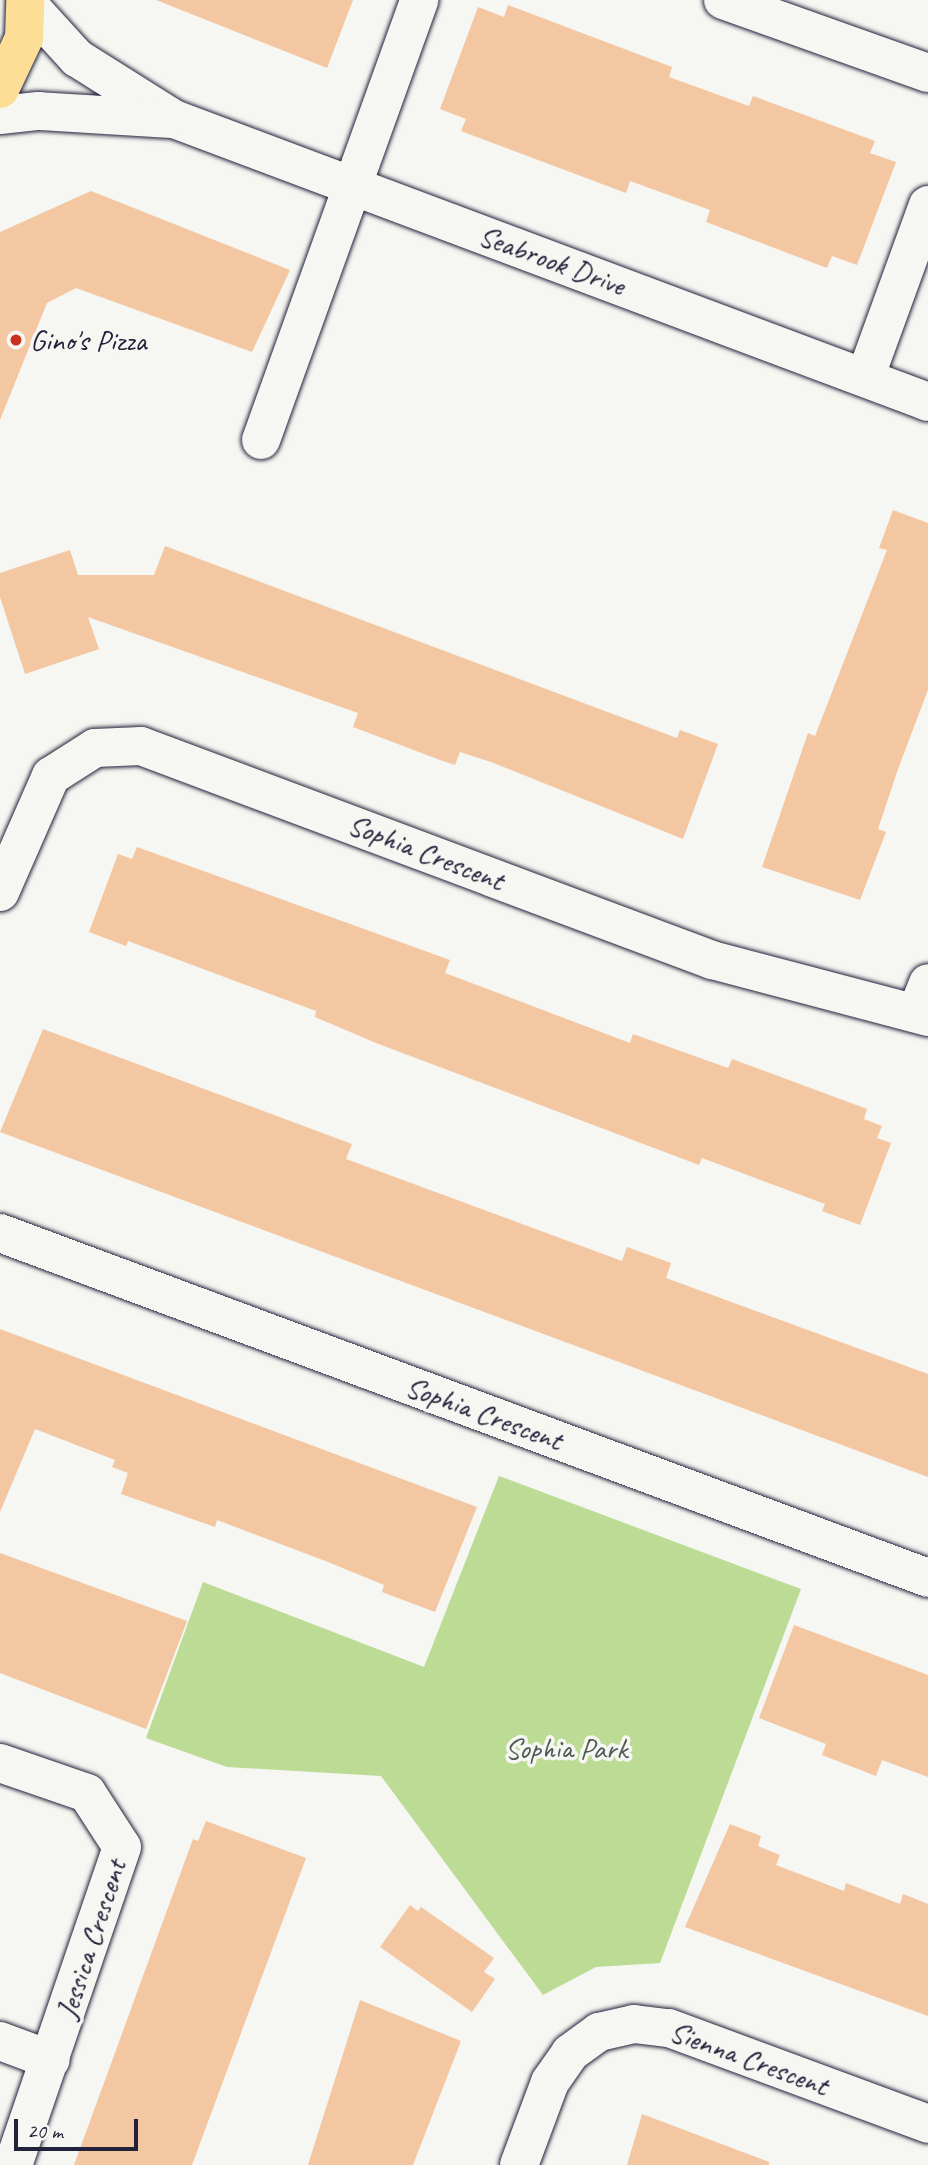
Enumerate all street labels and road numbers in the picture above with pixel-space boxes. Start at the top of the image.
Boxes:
street label: Seabrook Drive [474,217,630,303]
street label: Sophia Crescent [343,806,509,898]
street label: Sophia Crescent [401,1368,567,1458]
street label: Jessica Crescent [48,1855,134,2023]
street label: Sienna Crescent [665,2013,833,2103]

